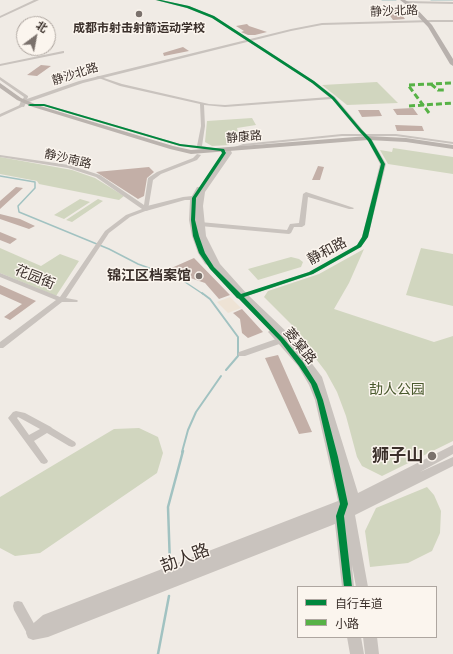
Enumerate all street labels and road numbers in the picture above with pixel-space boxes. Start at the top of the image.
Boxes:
street label: 静沙北路 [370,3,418,19]
street label: 静沙北路 [50,60,100,88]
street label: 静康路 [225,128,263,146]
street label: 静沙南路 [43,147,93,171]
street label: 静和路 [305,234,349,268]
street label: 花园街 [12,261,58,293]
street label: 菱窠路 [280,324,320,368]
street label: 劼人路 [158,539,212,577]

